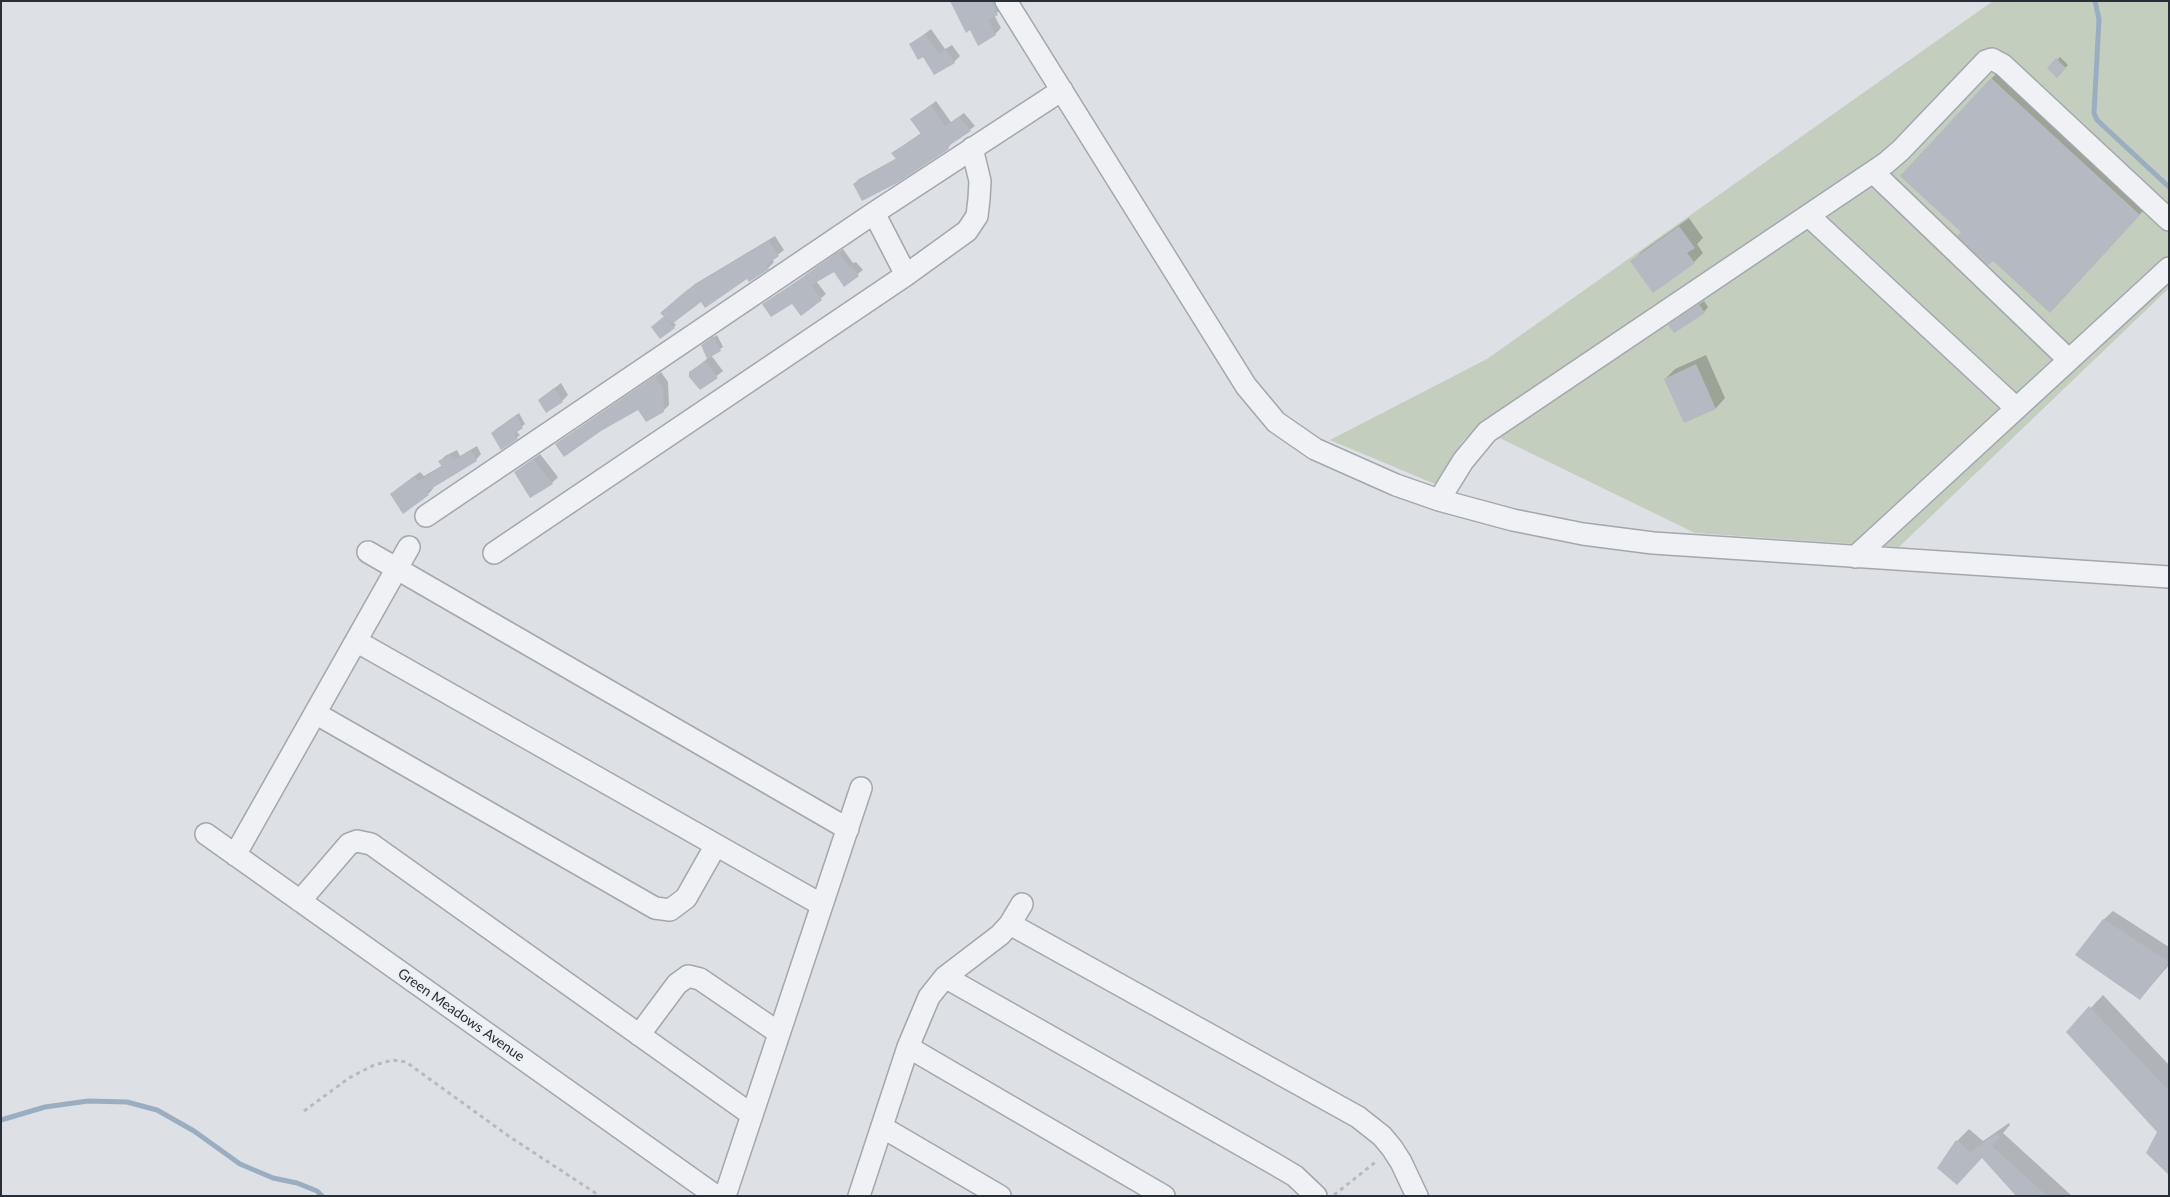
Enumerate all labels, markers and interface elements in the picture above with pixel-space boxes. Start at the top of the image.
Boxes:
street label: Green Meadows Avenue [394,965,528,1065]

